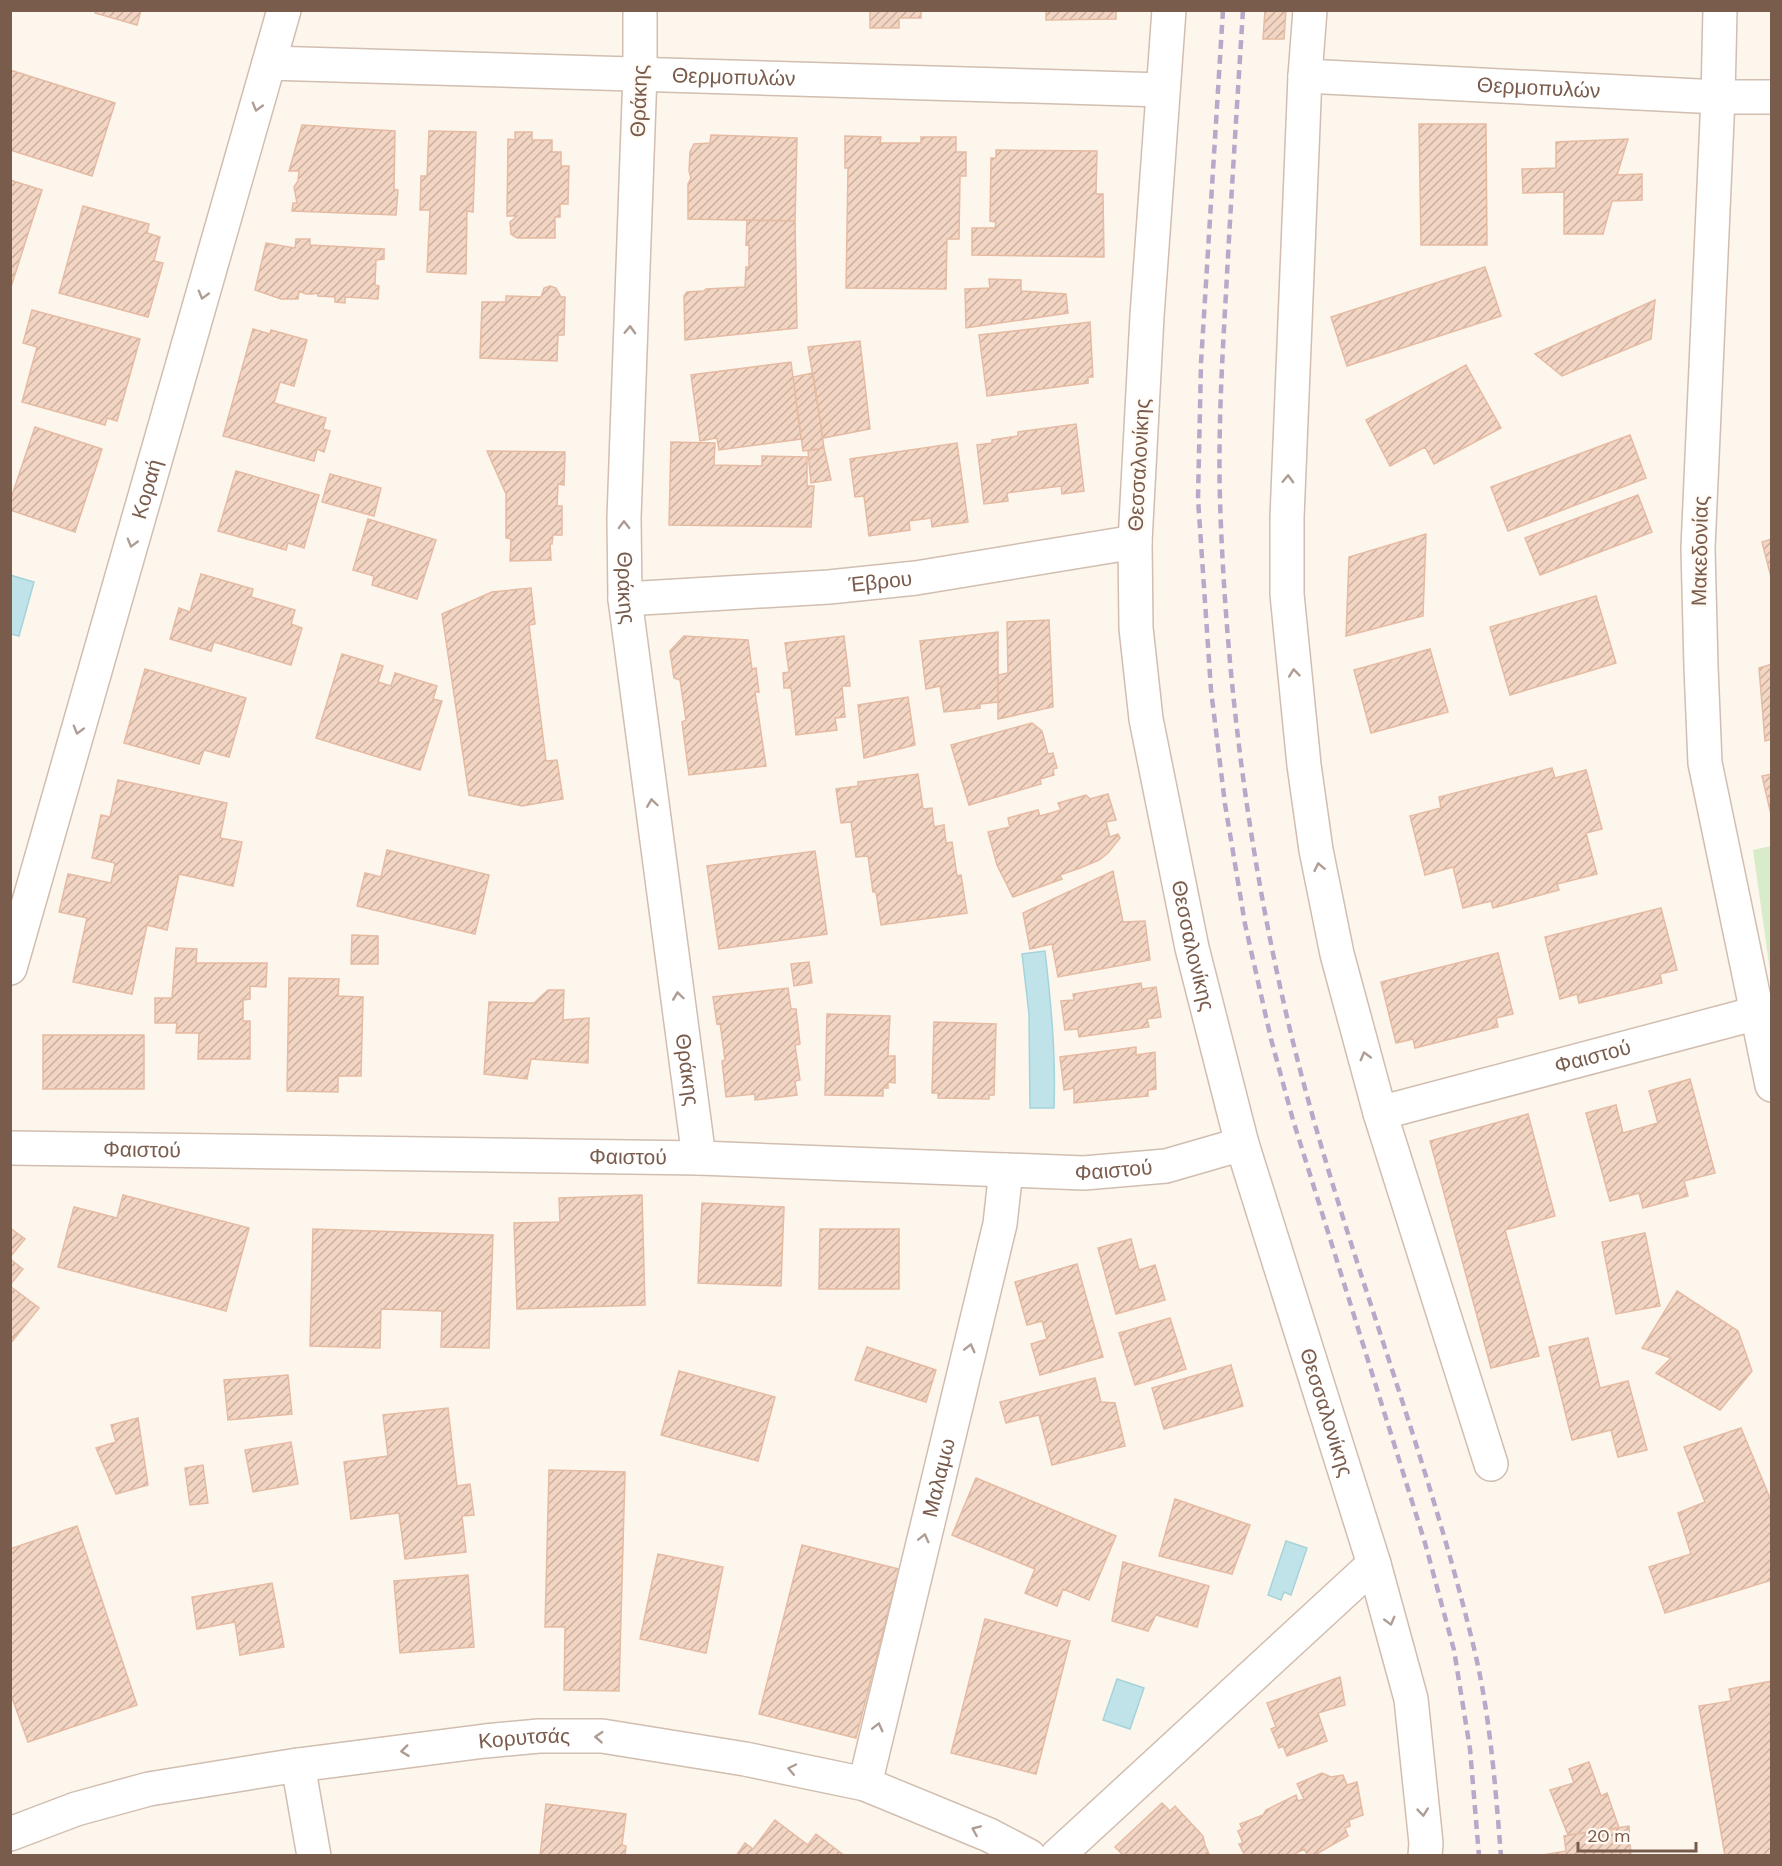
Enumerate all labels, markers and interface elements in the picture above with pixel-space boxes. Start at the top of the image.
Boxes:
street label: Θερμοπυλών [672,61,796,93]
street label: Θράκης [624,64,654,138]
street label: Θερμοπυλών [1476,71,1601,105]
one-way arrow [251,102,264,112]
one-way arrow [198,289,210,300]
one-way arrow [624,326,636,335]
street label: Θεσσαλονίκης [1122,398,1156,532]
street label: Κοραή [125,456,169,522]
one-way arrow [1282,474,1295,483]
street label: Μακεδονίας [1685,496,1715,606]
one-way arrow [618,521,630,530]
one-way arrow [127,537,139,548]
street label: Θράκης [610,551,642,626]
street label: Έβρου [846,564,913,599]
one-way arrow [1288,669,1301,678]
one-way arrow [73,724,85,735]
one-way arrow [647,798,659,807]
one-way arrow [1313,862,1326,872]
street label: Θεσσαλονίκης [1165,878,1221,1014]
one-way arrow [672,991,685,1000]
street label: Θράκης [669,1032,706,1107]
street label: Φαιστού [1551,1033,1634,1080]
one-way arrow [1359,1051,1372,1061]
street label: Φαιστού [103,1135,181,1164]
street label: Φαιστού [589,1142,667,1172]
street label: Φαιστού [1074,1153,1153,1187]
one-way arrow [962,1343,975,1353]
street label: Θεσσαλονίκης [1293,1345,1360,1480]
street label: Μαλαμω [916,1435,962,1520]
one-way arrow [917,1533,930,1543]
one-way arrow [1382,1615,1395,1625]
street label: Κορυτσάς [477,1722,570,1756]
one-way arrow [871,1722,884,1732]
one-way arrow [595,1731,604,1744]
one-way arrow [401,1744,410,1757]
one-way arrow [787,1763,797,1776]
one-way arrow [1416,1808,1429,1817]
scale bar [1578,1815,1696,1853]
text: 20 m [1587,1824,1630,1848]
one-way arrow [971,1825,982,1837]

